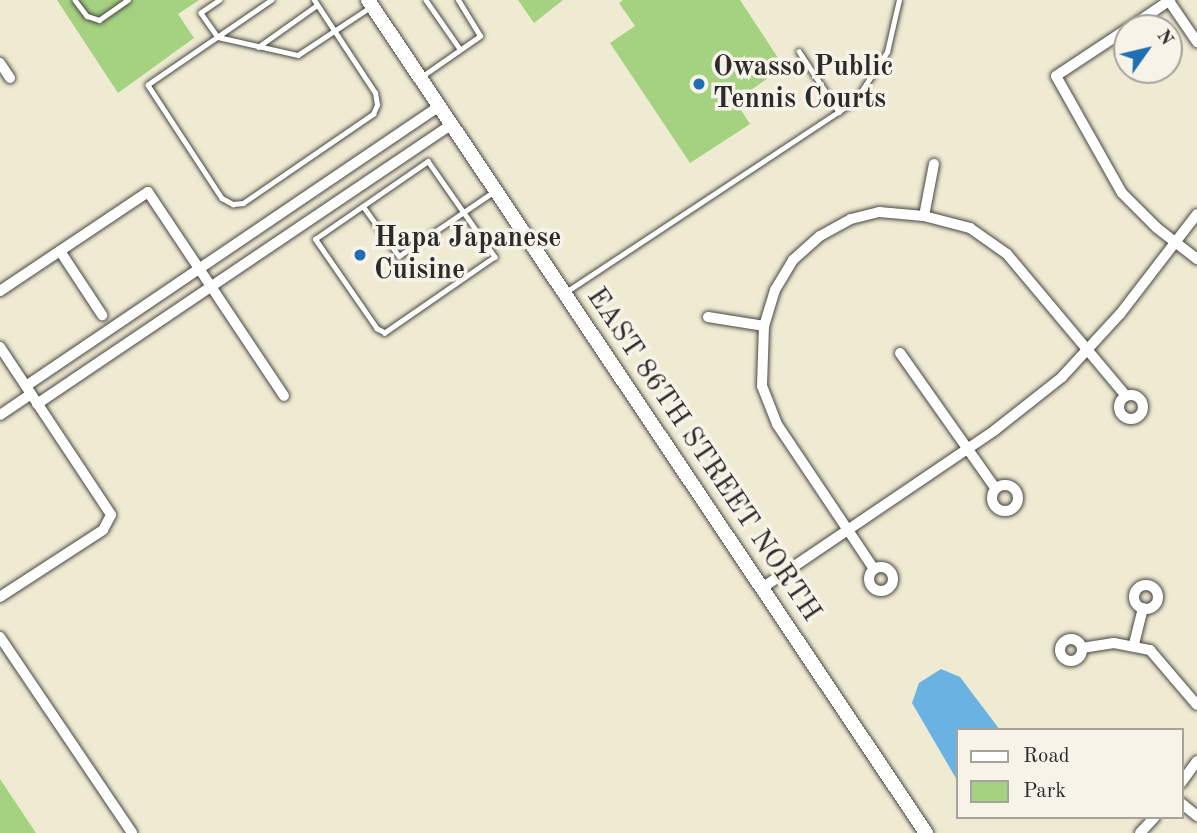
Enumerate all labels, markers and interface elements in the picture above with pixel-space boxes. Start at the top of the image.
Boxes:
north arrow [1113,14,1183,84]
text: N [1152,27,1176,49]
place label: Owasso Public Tennis Courts [713,51,894,117]
marker: Owasso Public Tennis Courts [691,76,707,92]
place label: Hapa Japanese Cuisine [374,222,561,288]
marker: Hapa Japanese Cuisine [352,247,368,263]
street label: EAST 86TH STREET NORTH [579,282,827,628]
legend [956,728,1183,819]
text: Road [1023,746,1070,767]
text: Park [1023,781,1066,802]

